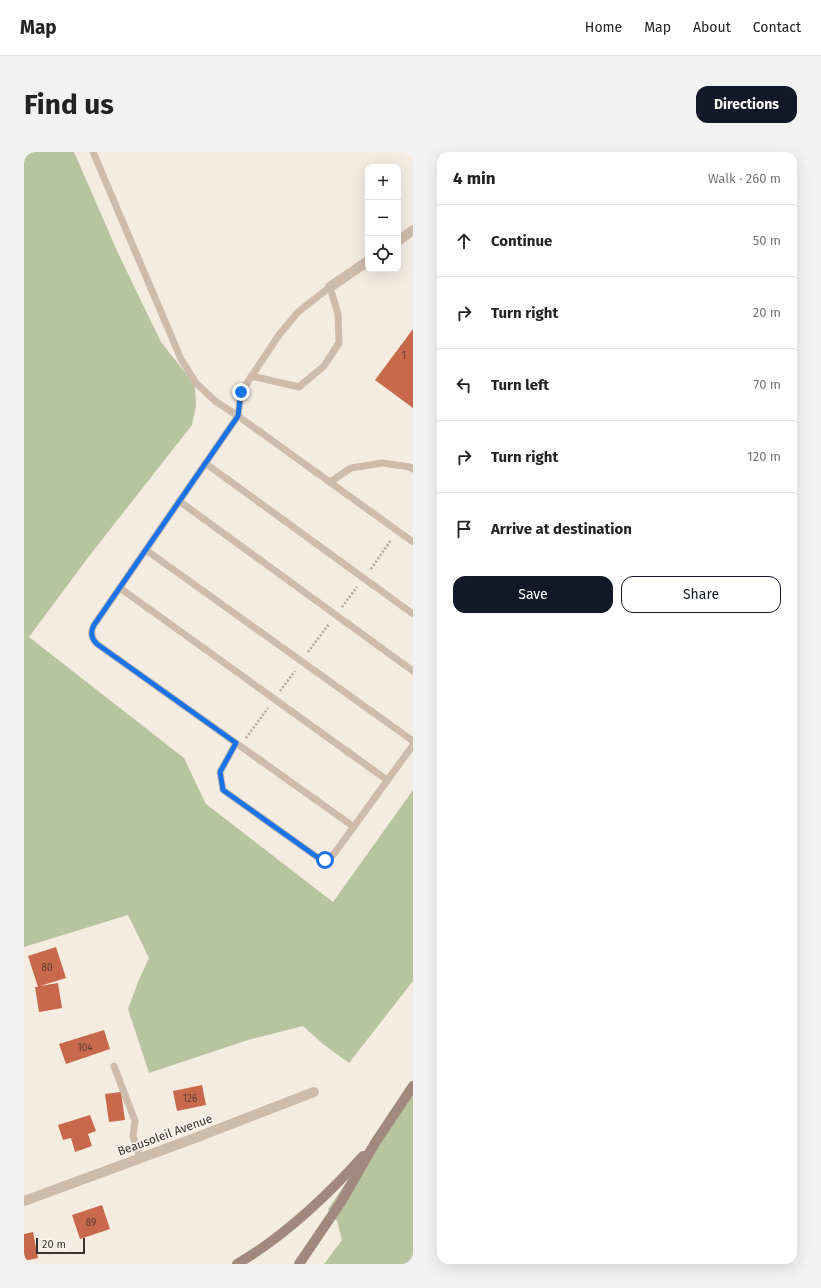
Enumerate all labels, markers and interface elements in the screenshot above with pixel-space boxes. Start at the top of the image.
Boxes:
text: Map [20,16,57,39]
text: Home [585,19,622,36]
text: Map [644,19,671,36]
text: About [693,19,731,36]
text: Contact [753,19,801,36]
button: Directions [696,86,797,123]
text: Find us [24,88,114,121]
map controls [365,164,401,272]
button: + [365,164,401,200]
text: 4 min [453,168,496,189]
text: Walk · 260 m [708,171,781,186]
button: − [365,200,401,236]
icon: ahead [453,230,475,252]
text: Continue [491,232,552,250]
text: 50 m [753,233,781,248]
button: locate [365,236,401,272]
icon: right [453,302,475,324]
text: Turn right [491,304,558,322]
text: 20 m [753,305,781,320]
house number: 1 [402,350,406,362]
icon: left [453,374,475,396]
text: Turn left [491,376,549,394]
text: 70 m [754,377,781,392]
route end [232,383,250,401]
icon: right [453,446,475,468]
text: Turn right [491,448,558,466]
text: 120 m [747,449,781,464]
icon: arrive [453,518,475,540]
text: Arrive at destination [491,520,632,538]
button: Save [453,576,613,613]
button: Share [621,576,781,613]
route start [316,851,334,869]
house number: 80 [41,962,53,974]
house number: 104 [77,1042,93,1054]
house number: 126 [183,1093,197,1105]
street label: Beausoleil Avenue [116,1111,214,1159]
house number: 89 [86,1217,96,1229]
scale bar [36,1236,85,1255]
text: 20 m [42,1238,66,1251]

